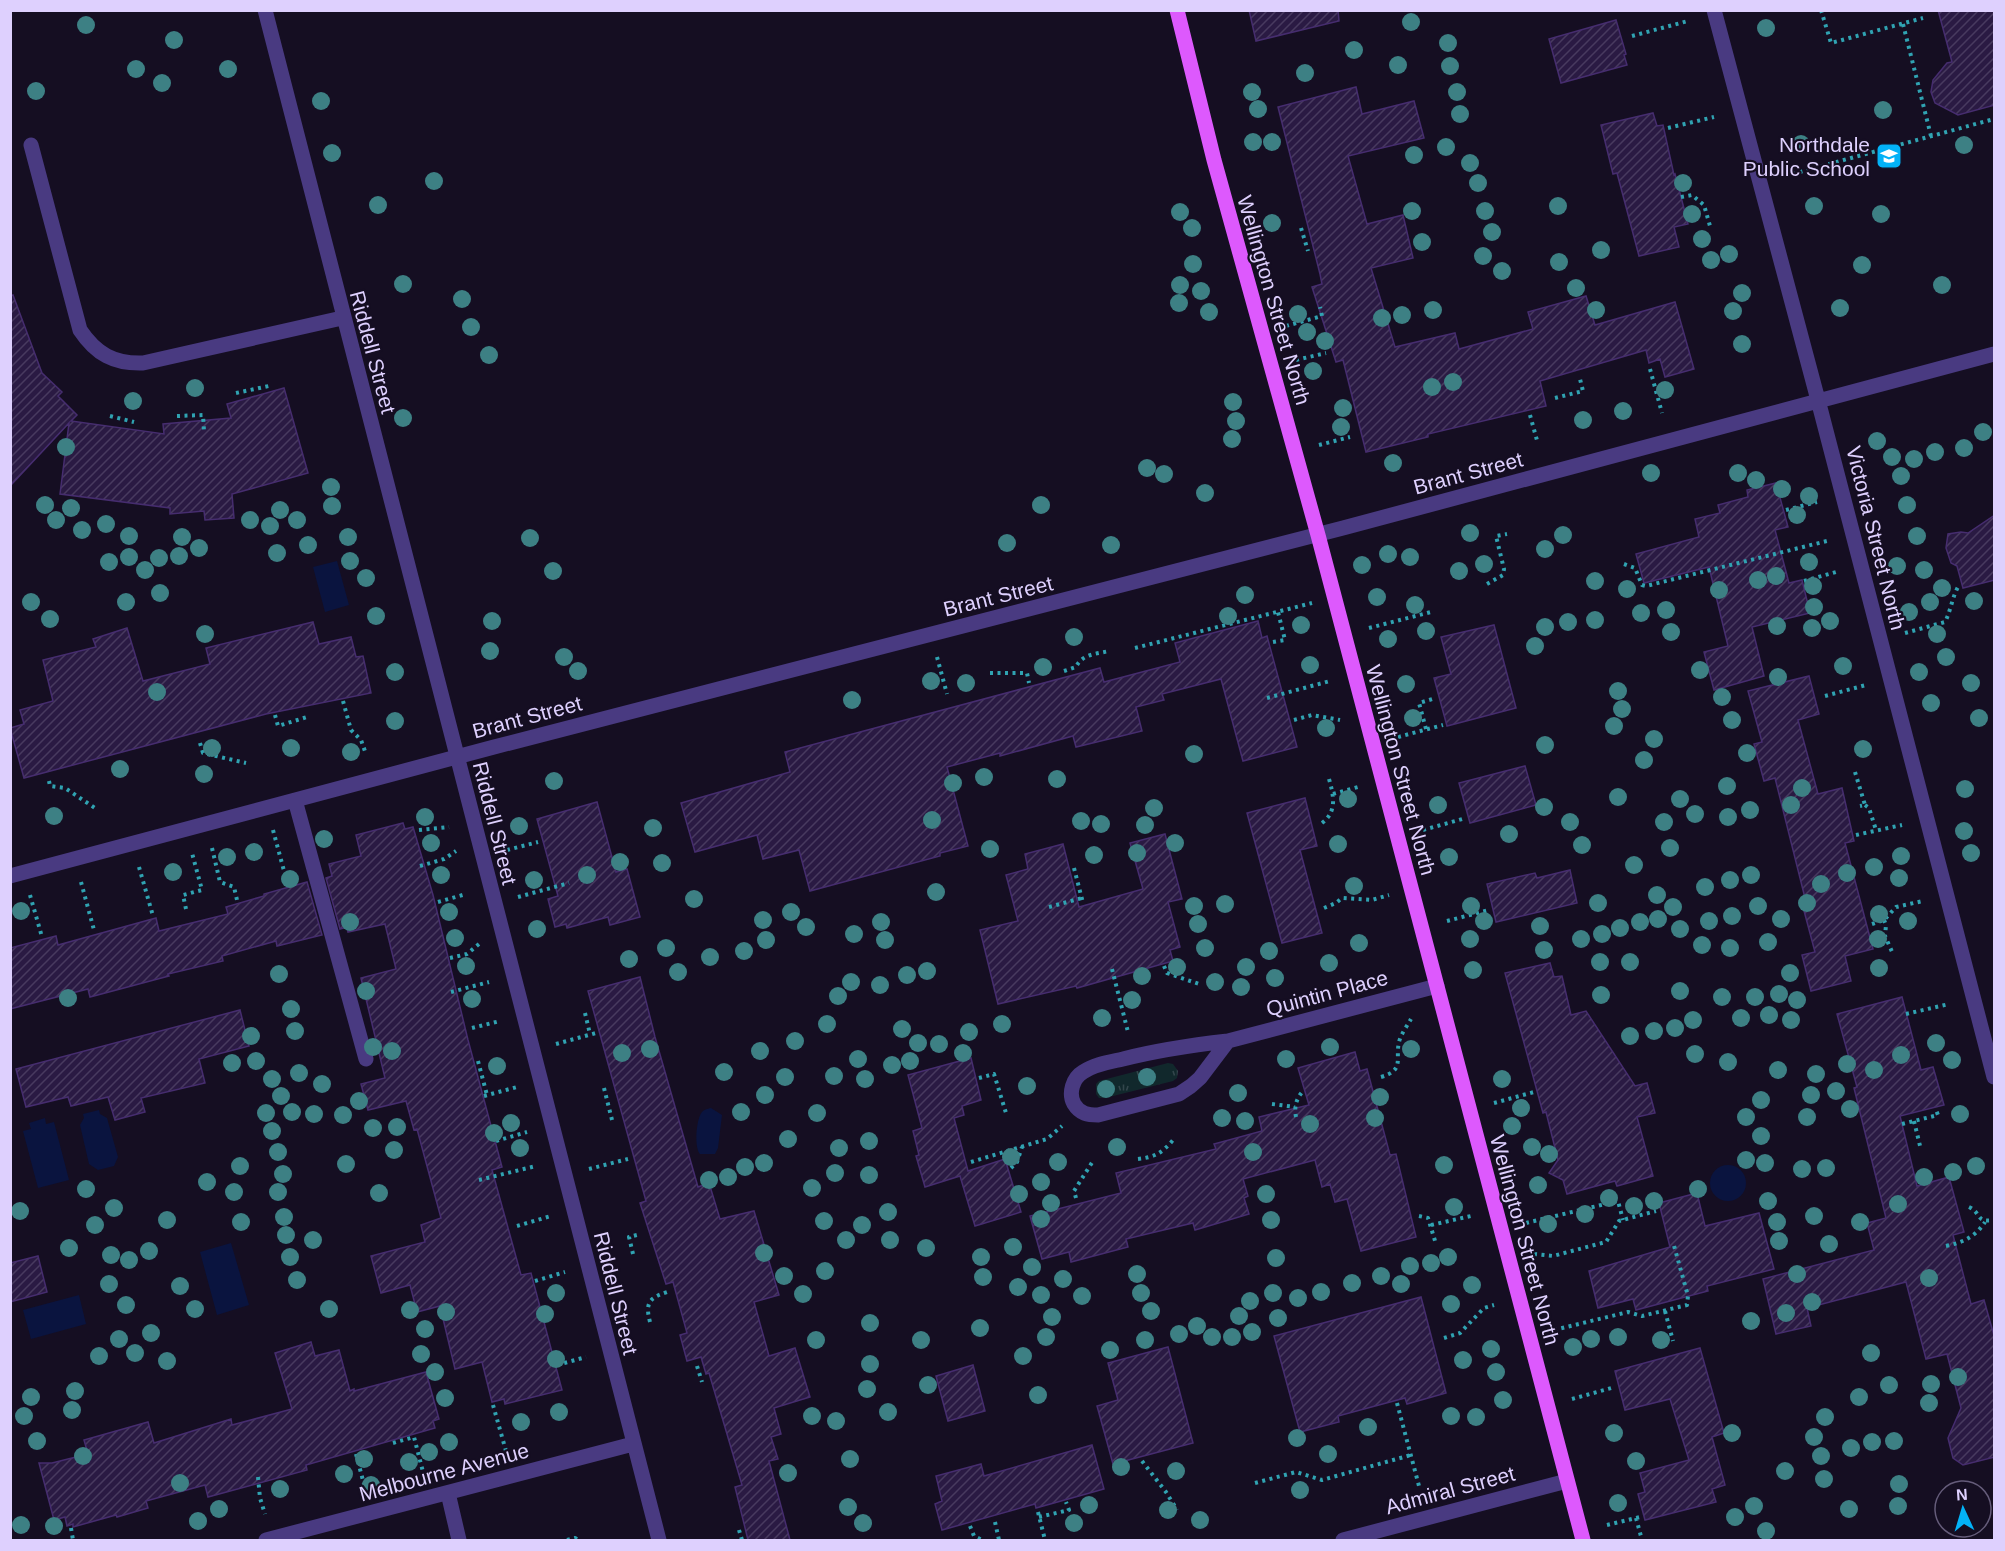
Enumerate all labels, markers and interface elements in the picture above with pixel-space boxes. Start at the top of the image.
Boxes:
place label: Northdale Public School [1743,133,1870,180]
school or university icon: Northdale Public School [1874,141,1904,171]
street label: Wellington Street North [1233,193,1315,407]
street label: Riddell Street [346,288,400,416]
street label: Victoria Street North [1842,444,1910,632]
street label: Brant Street [1411,447,1525,499]
street label: Brant Street [941,571,1055,621]
street label: Wellington Street North [1362,662,1440,878]
street label: Brant Street [470,691,584,743]
street label: Riddell Street [469,759,521,887]
street label: Quintin Place [1264,966,1390,1020]
street label: Wellington Street North [1486,1132,1564,1348]
street label: Riddell Street [590,1229,642,1357]
street label: Melbourne Avenue [357,1438,531,1506]
street label: Admiral Street [1383,1462,1517,1518]
north arrow [1933,1479,1993,1539]
text: N [1956,1486,1968,1503]

